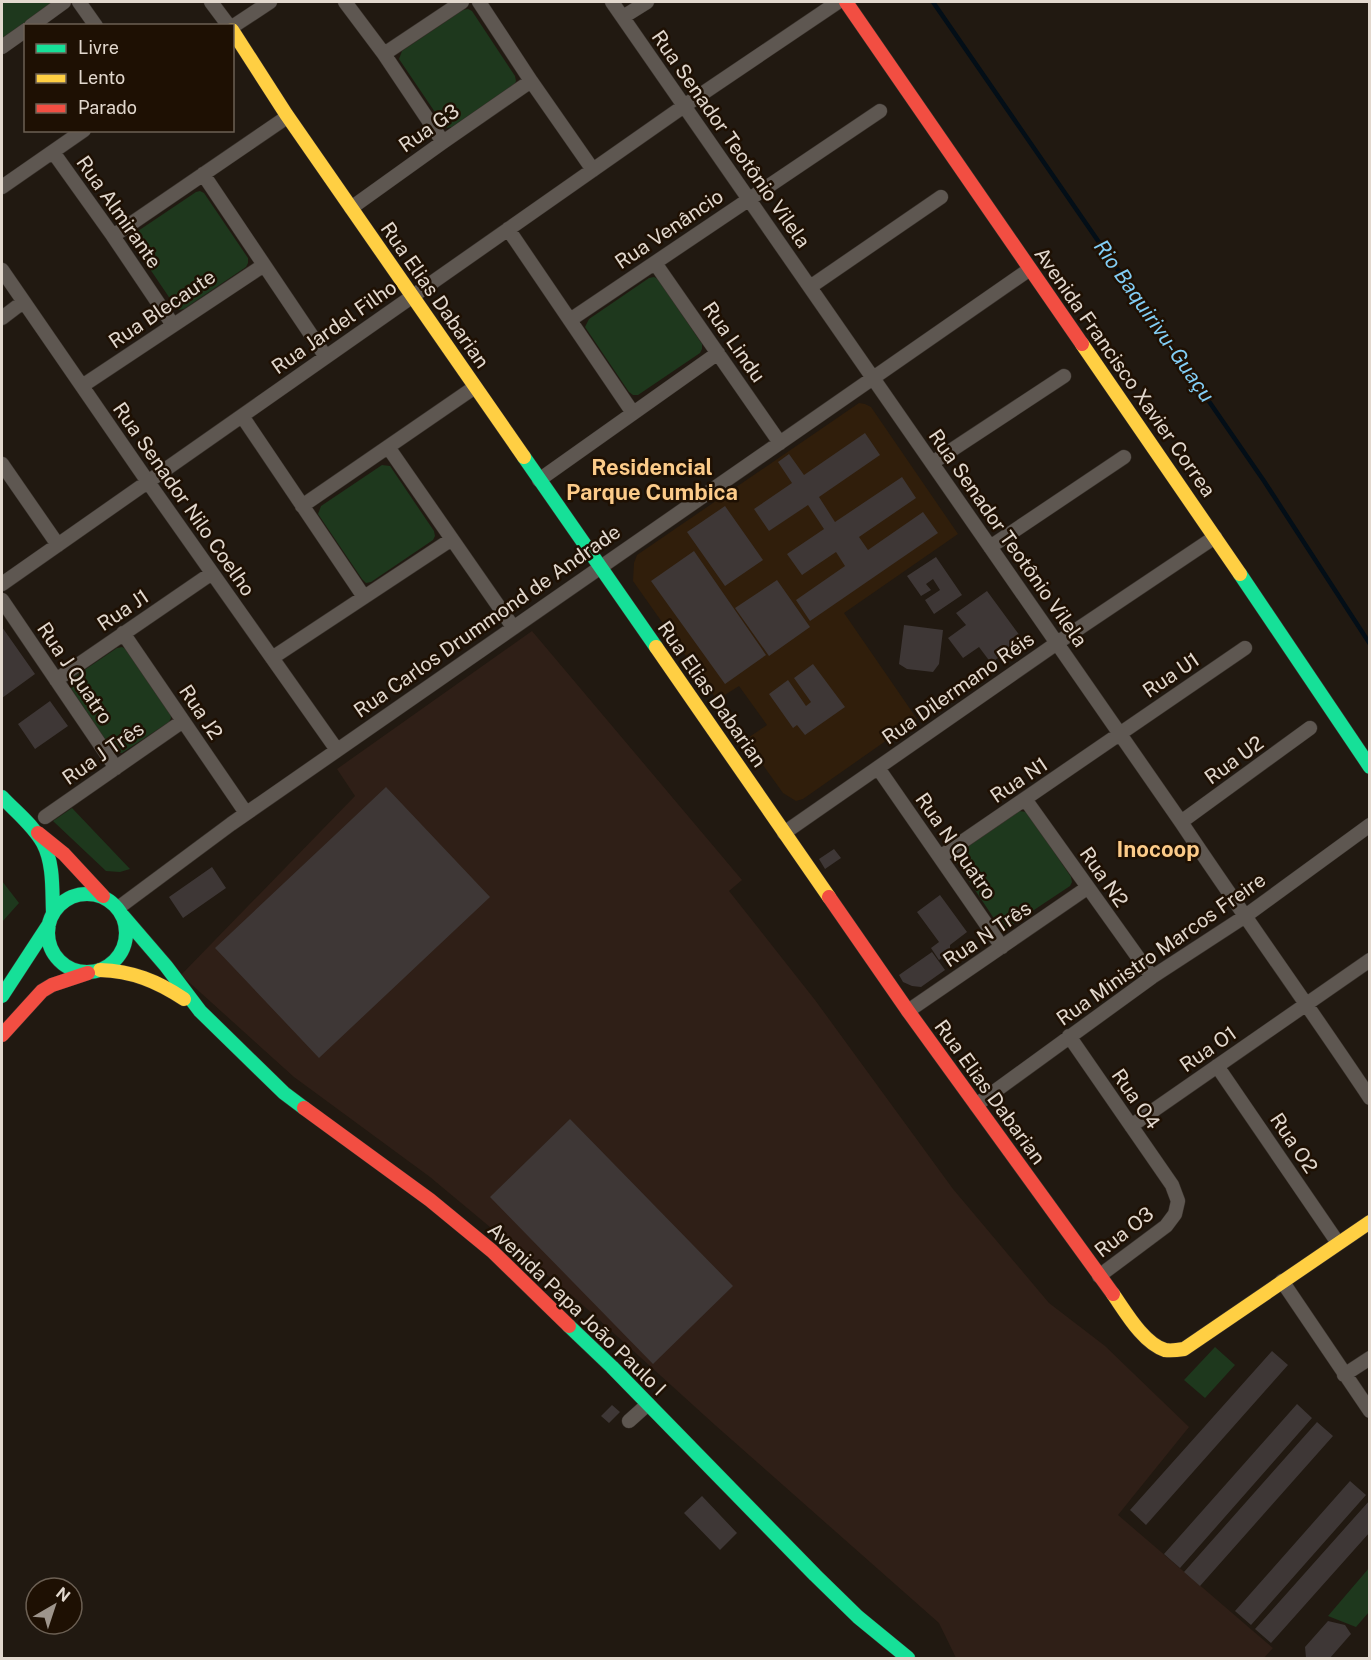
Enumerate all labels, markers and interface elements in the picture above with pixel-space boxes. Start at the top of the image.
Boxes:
legend [24,24,234,132]
street label: Rua Senador Teotônio Vilela [647,26,815,252]
text: Livre [78,37,119,58]
text: Lento [78,67,125,88]
text: Parado [78,97,137,118]
street label: Rua G3 [394,99,464,157]
street label: Rua Almirante [71,151,167,273]
street label: Rua Venâncio [610,184,728,274]
street label: Rua Elias Dabarian [376,217,494,373]
water label: Rio Baquirivu-Guaçu [1089,235,1220,407]
street label: Avenida Francisco Xavier Correa [1029,242,1221,502]
street label: Rua Blecaute [104,265,220,353]
street label: Rua Jardel Filho [267,275,401,379]
street label: Rua Lindu [698,297,770,387]
street label: Rua Senador Nilo Coelho [108,397,260,601]
street label: Rua Senador Teotônio Vilela [924,425,1092,651]
district label: Residencial Parque Cumbica [566,454,738,505]
street label: Rua Carlos Drummond de Andrade [349,519,625,723]
street label: Rua J1 [93,584,153,636]
street label: Rua Elias Dabarian [653,616,771,772]
street label: Rua J Quatro [32,618,118,728]
street label: Rua Dilermano Réis [877,627,1039,749]
street label: Rua U1 [1138,647,1204,703]
street label: Rua J2 [174,680,228,744]
street label: Rua J Três [58,716,148,790]
street label: Rua U2 [1200,731,1268,789]
street label: Rua N1 [986,752,1052,808]
street label: Rua N Quatro [910,788,1002,904]
district label: Inocoop [1116,836,1200,862]
street label: Rua N2 [1075,842,1133,912]
street label: Rua Ministro Marcos Freire [1052,868,1270,1030]
street label: Rua N Três [938,896,1036,972]
street label: Rua Elias Dabarian [929,1015,1051,1169]
street label: Rua O1 [1175,1021,1241,1077]
street label: Rua O4 [1107,1064,1165,1134]
street label: Rua O2 [1265,1108,1323,1178]
street label: Rua O3 [1090,1202,1158,1262]
street label: Avenida Papa João Paulo I [483,1218,671,1400]
north arrow [24,1576,84,1636]
text: N [52,1583,74,1606]

